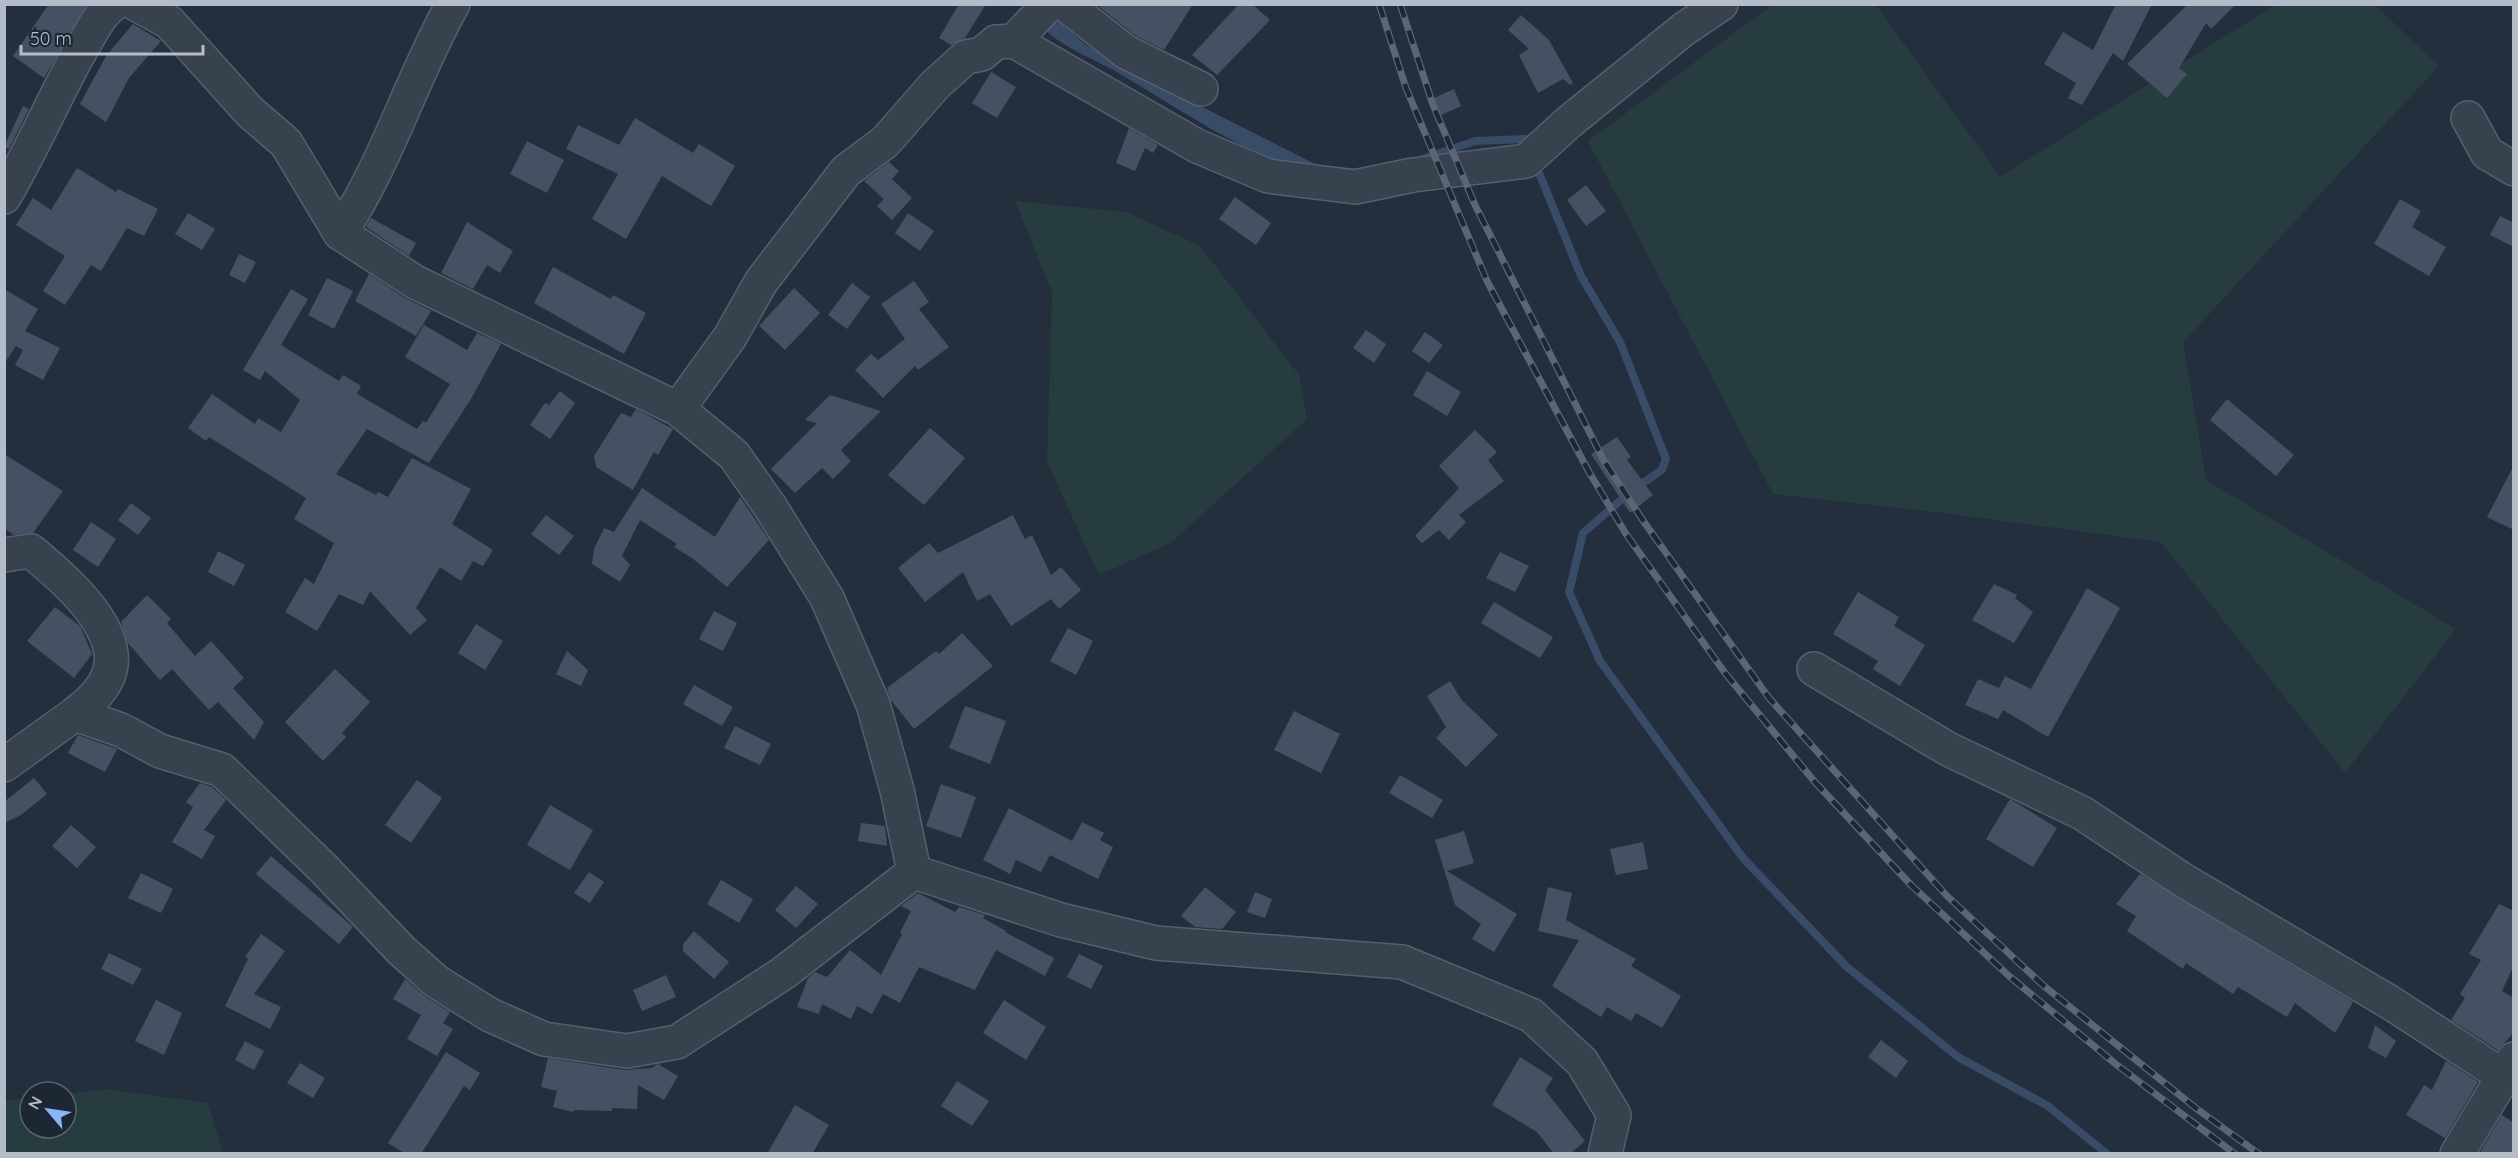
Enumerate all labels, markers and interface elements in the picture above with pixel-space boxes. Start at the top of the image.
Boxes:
scale bar [21,18,202,56]
text: 50 m [30,27,72,50]
north arrow [18,1080,78,1140]
text: N [23,1093,46,1113]

